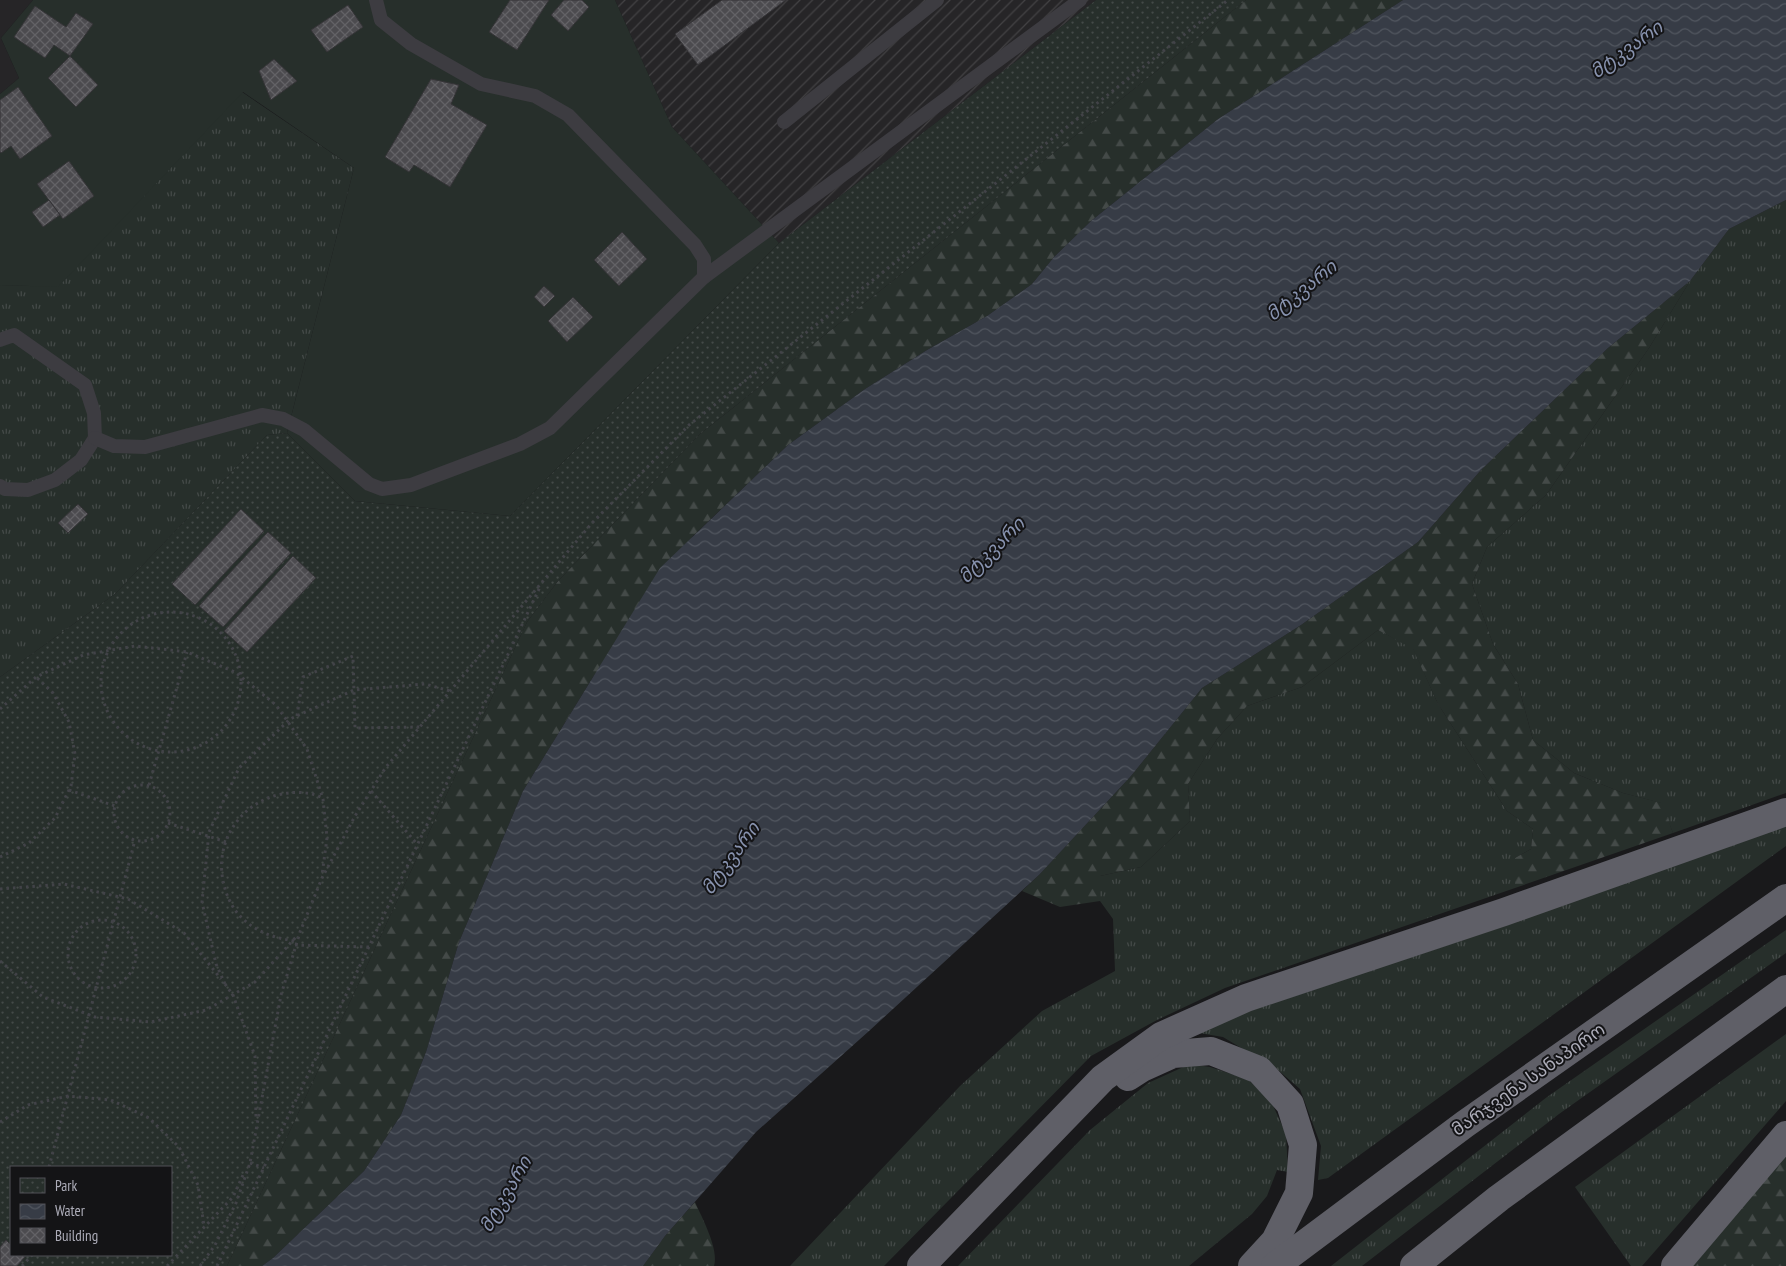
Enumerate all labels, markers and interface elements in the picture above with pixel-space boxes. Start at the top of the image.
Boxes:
water label: მტკვარი [1585,14,1668,83]
water label: მტკვარი [1261,254,1342,326]
water label: მტკვარი [953,511,1030,588]
water label: მტკვარი [696,816,765,899]
street label: მარჯვენა სანაპირო [1447,1017,1609,1141]
water label: მტკვარი [474,1151,537,1236]
legend [10,1166,172,1256]
text: Park [55,1176,77,1195]
text: Water [55,1201,86,1220]
text: Building [55,1226,98,1245]

